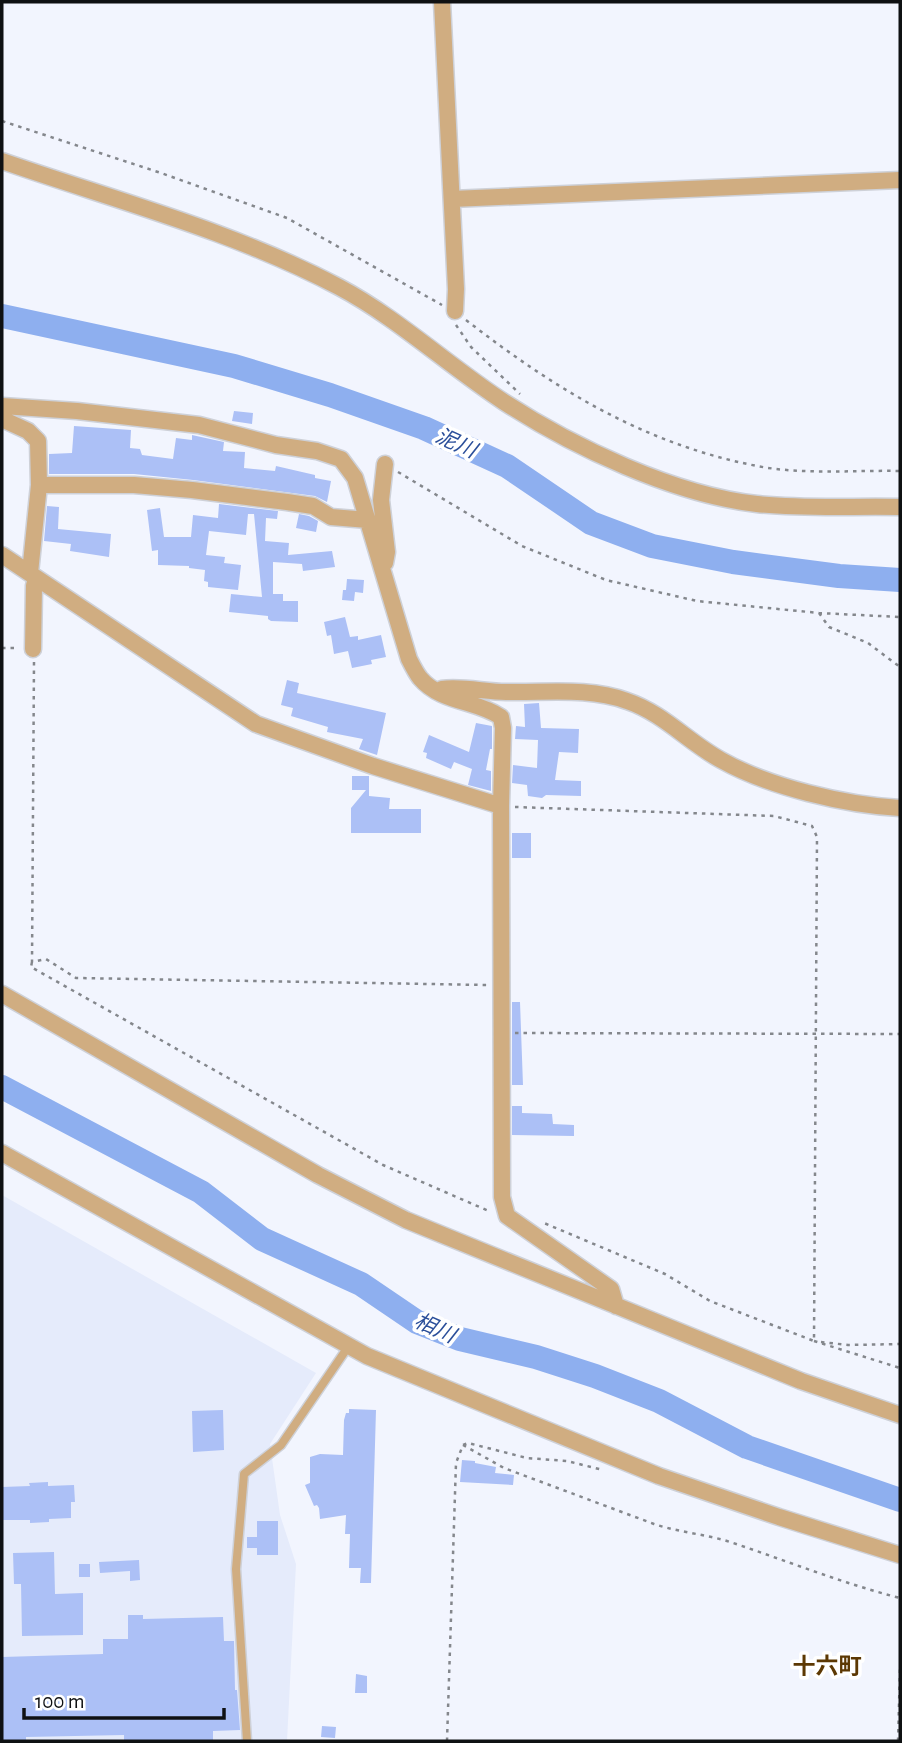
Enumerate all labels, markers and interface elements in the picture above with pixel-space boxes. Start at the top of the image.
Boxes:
water label: 泥川 [432,424,481,462]
water label: 相川 [411,1309,460,1347]
district label: 十六町 [793,1654,862,1679]
scale bar [24,1676,224,1720]
text: 100 m [35,1691,85,1712]

